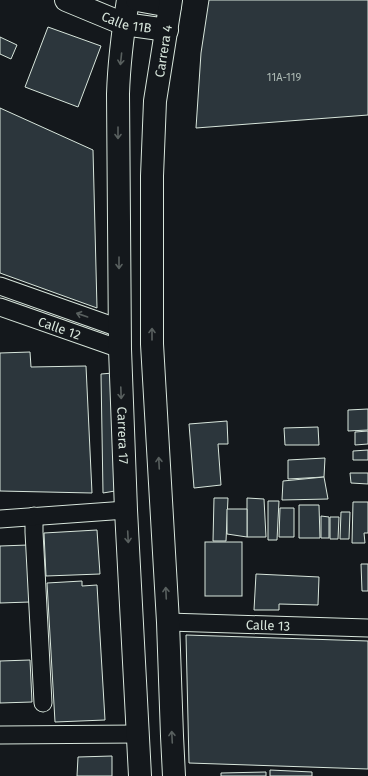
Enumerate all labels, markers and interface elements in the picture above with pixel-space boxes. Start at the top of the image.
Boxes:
street label: Calle 11B [99,9,153,36]
street label: Carrera 4 [152,24,175,78]
one-way arrow [117,52,124,65]
house number: 11A-119 [267,71,301,84]
one-way arrow [114,126,122,139]
one-way arrow [115,256,123,269]
one-way arrow [77,310,89,318]
street label: Calle 12 [36,314,83,343]
one-way arrow [148,328,156,341]
one-way arrow [118,386,125,399]
street label: Carrera 17 [114,406,131,465]
one-way arrow [155,457,162,470]
one-way arrow [124,530,131,543]
one-way arrow [163,587,170,600]
street label: Calle 13 [246,617,290,634]
one-way arrow [168,731,176,744]

